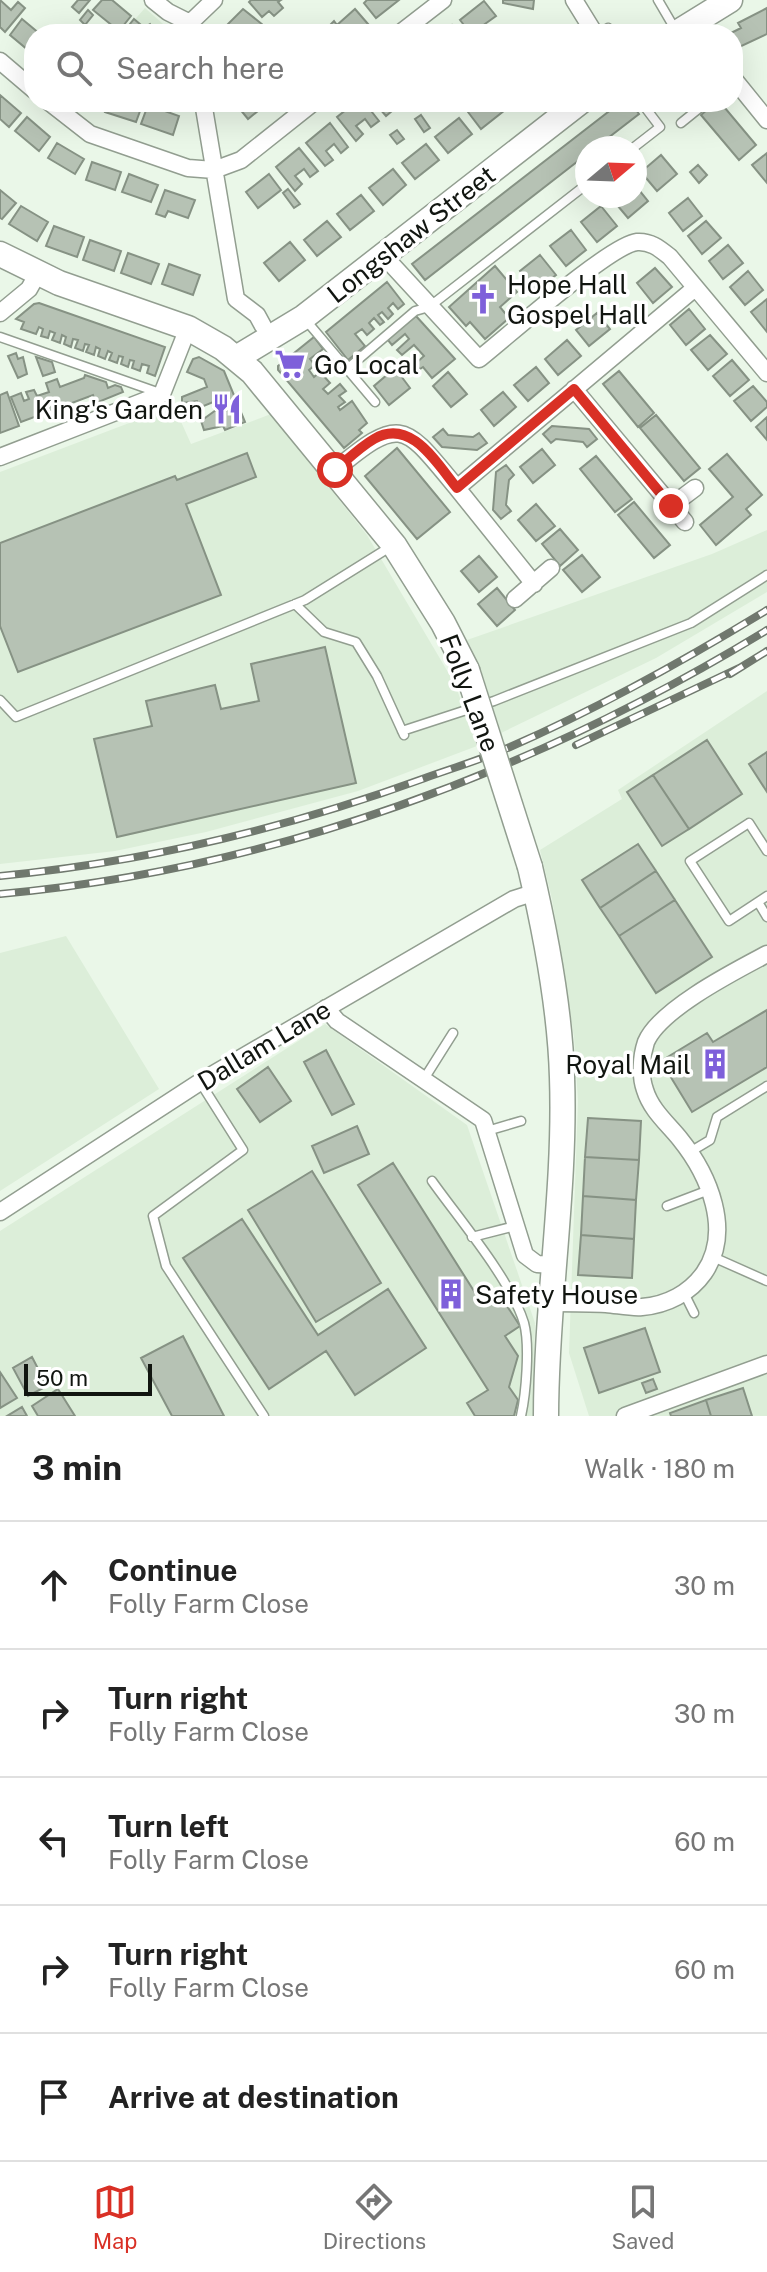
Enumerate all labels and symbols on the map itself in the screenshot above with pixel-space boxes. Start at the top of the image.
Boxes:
north arrow [575,136,647,208]
street label: Longshaw Street [321,159,501,309]
place label: Hope Hall Gospel Hall [507,269,648,330]
church icon: Hope Hall Gospel Hall [466,282,500,316]
supermarket icon: Go Local [273,347,307,381]
place label: Go Local [314,349,419,380]
restaurant icon: King's Garden [210,392,244,426]
place label: King's Garden [35,394,203,425]
route start [317,452,353,488]
route end [653,488,689,524]
street label: Folly Lane [433,630,507,756]
street label: Dallam Lane [192,993,336,1097]
building icon: Royal Mail [698,1047,732,1081]
place label: Royal Mail [565,1049,691,1080]
building icon: Safety House [434,1277,468,1311]
place label: Safety House [475,1279,638,1310]
scale bar [24,1360,152,1396]

